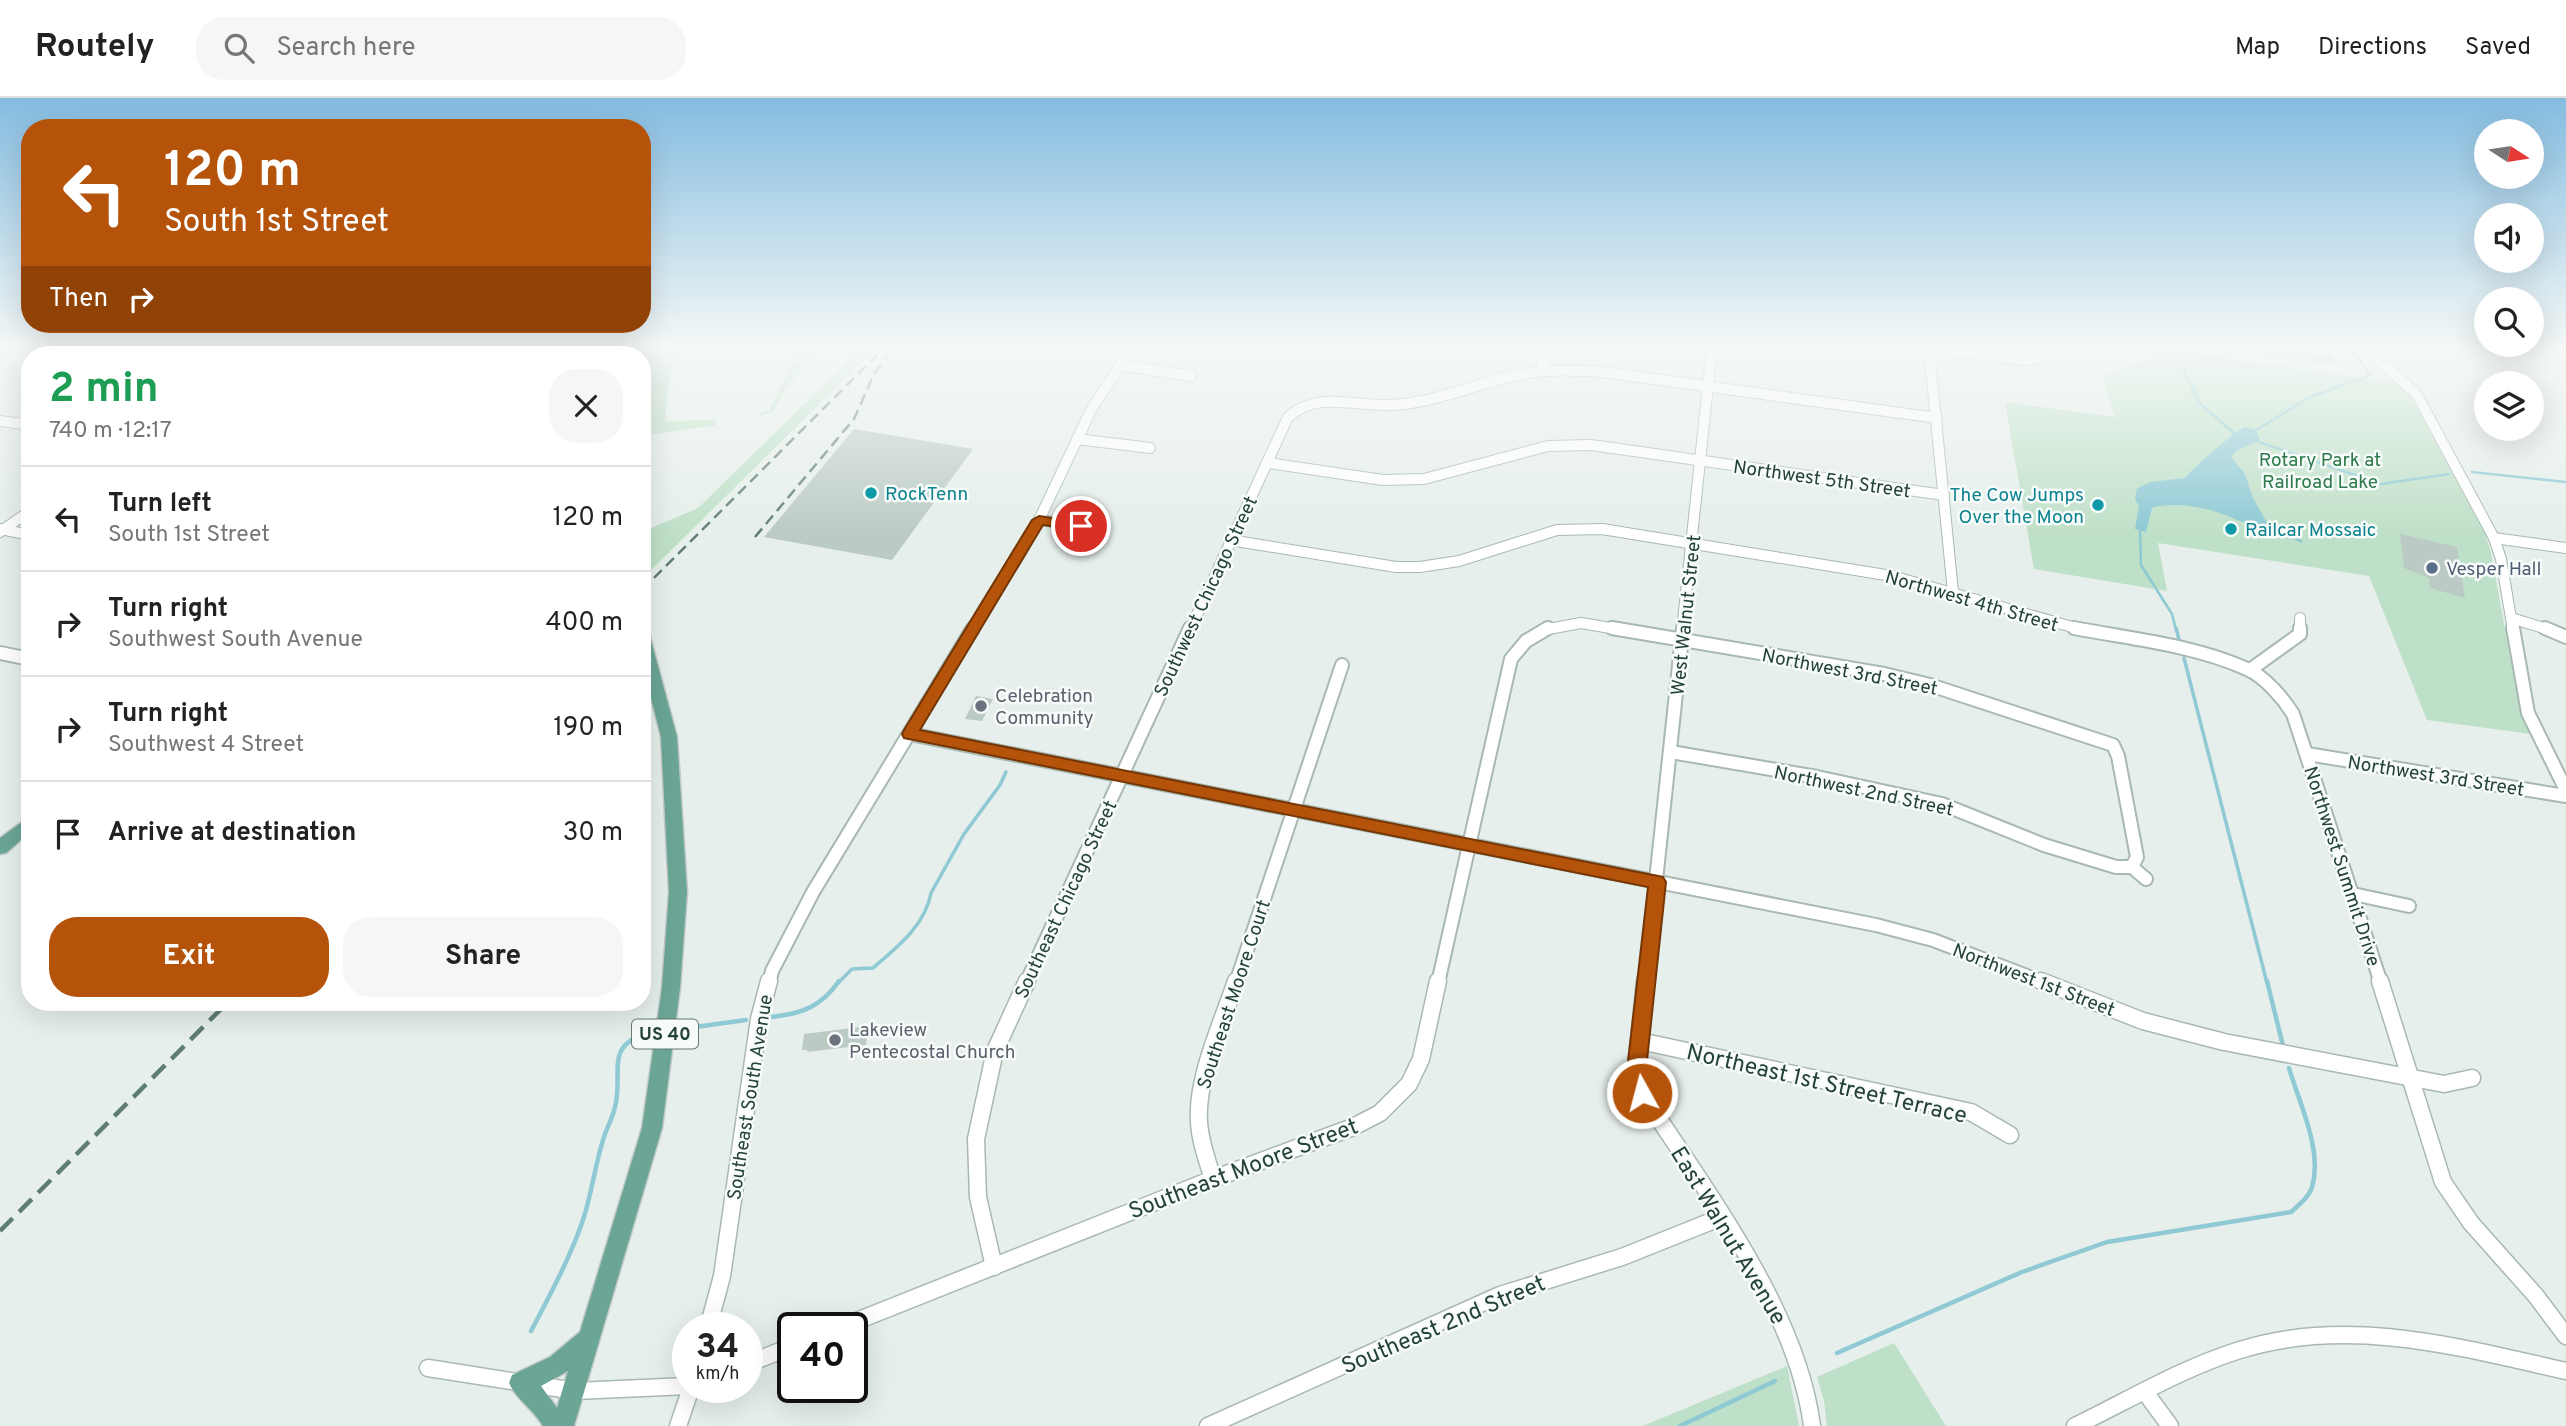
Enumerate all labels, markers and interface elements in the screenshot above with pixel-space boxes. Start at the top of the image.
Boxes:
search box [196,17,686,80]
text: Routely [35,27,154,69]
icon: search [220,29,258,67]
text: Search here [276,32,415,65]
text: Map [2235,33,2280,63]
text: Directions [2318,33,2427,63]
text: Saved [2465,33,2531,63]
north arrow [2474,119,2544,189]
map controls [2474,119,2544,441]
text: 120 m [164,142,301,204]
icon: left [49,147,140,238]
text: South 1st Street [164,203,389,243]
button: sound [2474,203,2544,273]
icon: right [122,280,160,318]
text: Then [49,283,108,316]
button: search [2474,287,2544,357]
text: 2 min [49,364,159,417]
button: close [549,369,623,443]
button: layers [2474,371,2544,441]
text: 740 m · 12:17 [49,417,172,446]
park label: Rotary Park at Railroad Lake [2259,449,2381,495]
street label: Northwest 5th Street [1731,456,1912,504]
place label: RockTenn [885,483,968,507]
place label: The Cow Jumps Over the Moon [1949,484,2084,530]
marker: RockTenn [863,485,879,501]
text: Turn left [108,488,212,521]
street label: Southwest Chicago Street [1150,493,1264,701]
pin [1051,496,1111,556]
marker: The Cow Jumps Over the Moon [2090,497,2106,513]
icon: left [49,500,87,538]
text: 120 m [553,502,623,535]
icon: arrive [1062,507,1100,545]
place label: Railcar Mossaic [2245,519,2376,543]
text: South 1st Street [108,521,270,550]
marker: Railcar Mossaic [2223,521,2239,537]
street label: West Walnut Street [1667,534,1707,697]
place label: Vesper Hall [2446,558,2542,582]
marker: Vesper Hall [2424,560,2440,576]
street label: Northwest 4th Street [1882,566,2061,638]
text: Turn right [108,593,228,626]
icon: right [49,605,87,643]
text: 400 m [546,607,623,640]
text: Southwest South Avenue [108,626,363,655]
street label: Northwest 3rd Street [1760,644,1940,702]
place label: Celebration Community [995,685,1094,731]
text: Turn right [108,698,228,731]
marker: Celebration Community [973,698,989,714]
icon: right [49,710,87,748]
text: 190 m [553,712,623,745]
text: Southwest 4 Street [108,731,304,760]
street label: Northwest 3rd Street [2346,751,2526,803]
street label: Northwest 2nd Street [1772,761,1956,823]
street label: Northwest Summit Drive [2297,764,2385,970]
street label: Southeast Chicago Street [1010,797,1123,1003]
icon: arrive [49,815,87,853]
text: Arrive at destination [108,817,356,850]
text: 30 m [563,817,623,850]
street label: Southeast Moore Court [1193,897,1277,1092]
button: Exit [49,917,329,997]
button: Share [343,917,623,997]
street label: Northwest 1st Street [1949,939,2118,1023]
street label: Southeast South Avenue [723,993,779,1202]
place label: Lakeview Pentecostal Church [849,1019,1016,1065]
road number: US 40 [632,1020,698,1049]
marker: Lakeview Pentecostal Church [827,1032,843,1048]
street label: Northeast 1st Street Terrace [1683,1039,1970,1132]
position arrow [1605,1056,1679,1130]
street label: Southeast Moore Street [1125,1113,1363,1228]
street label: East Walnut Avenue [1662,1142,1792,1331]
street label: Southeast 2nd Street [1338,1270,1550,1382]
speed limit sign: 40 [777,1312,868,1403]
text: 34 [696,1326,739,1370]
text: km/h [696,1363,739,1386]

